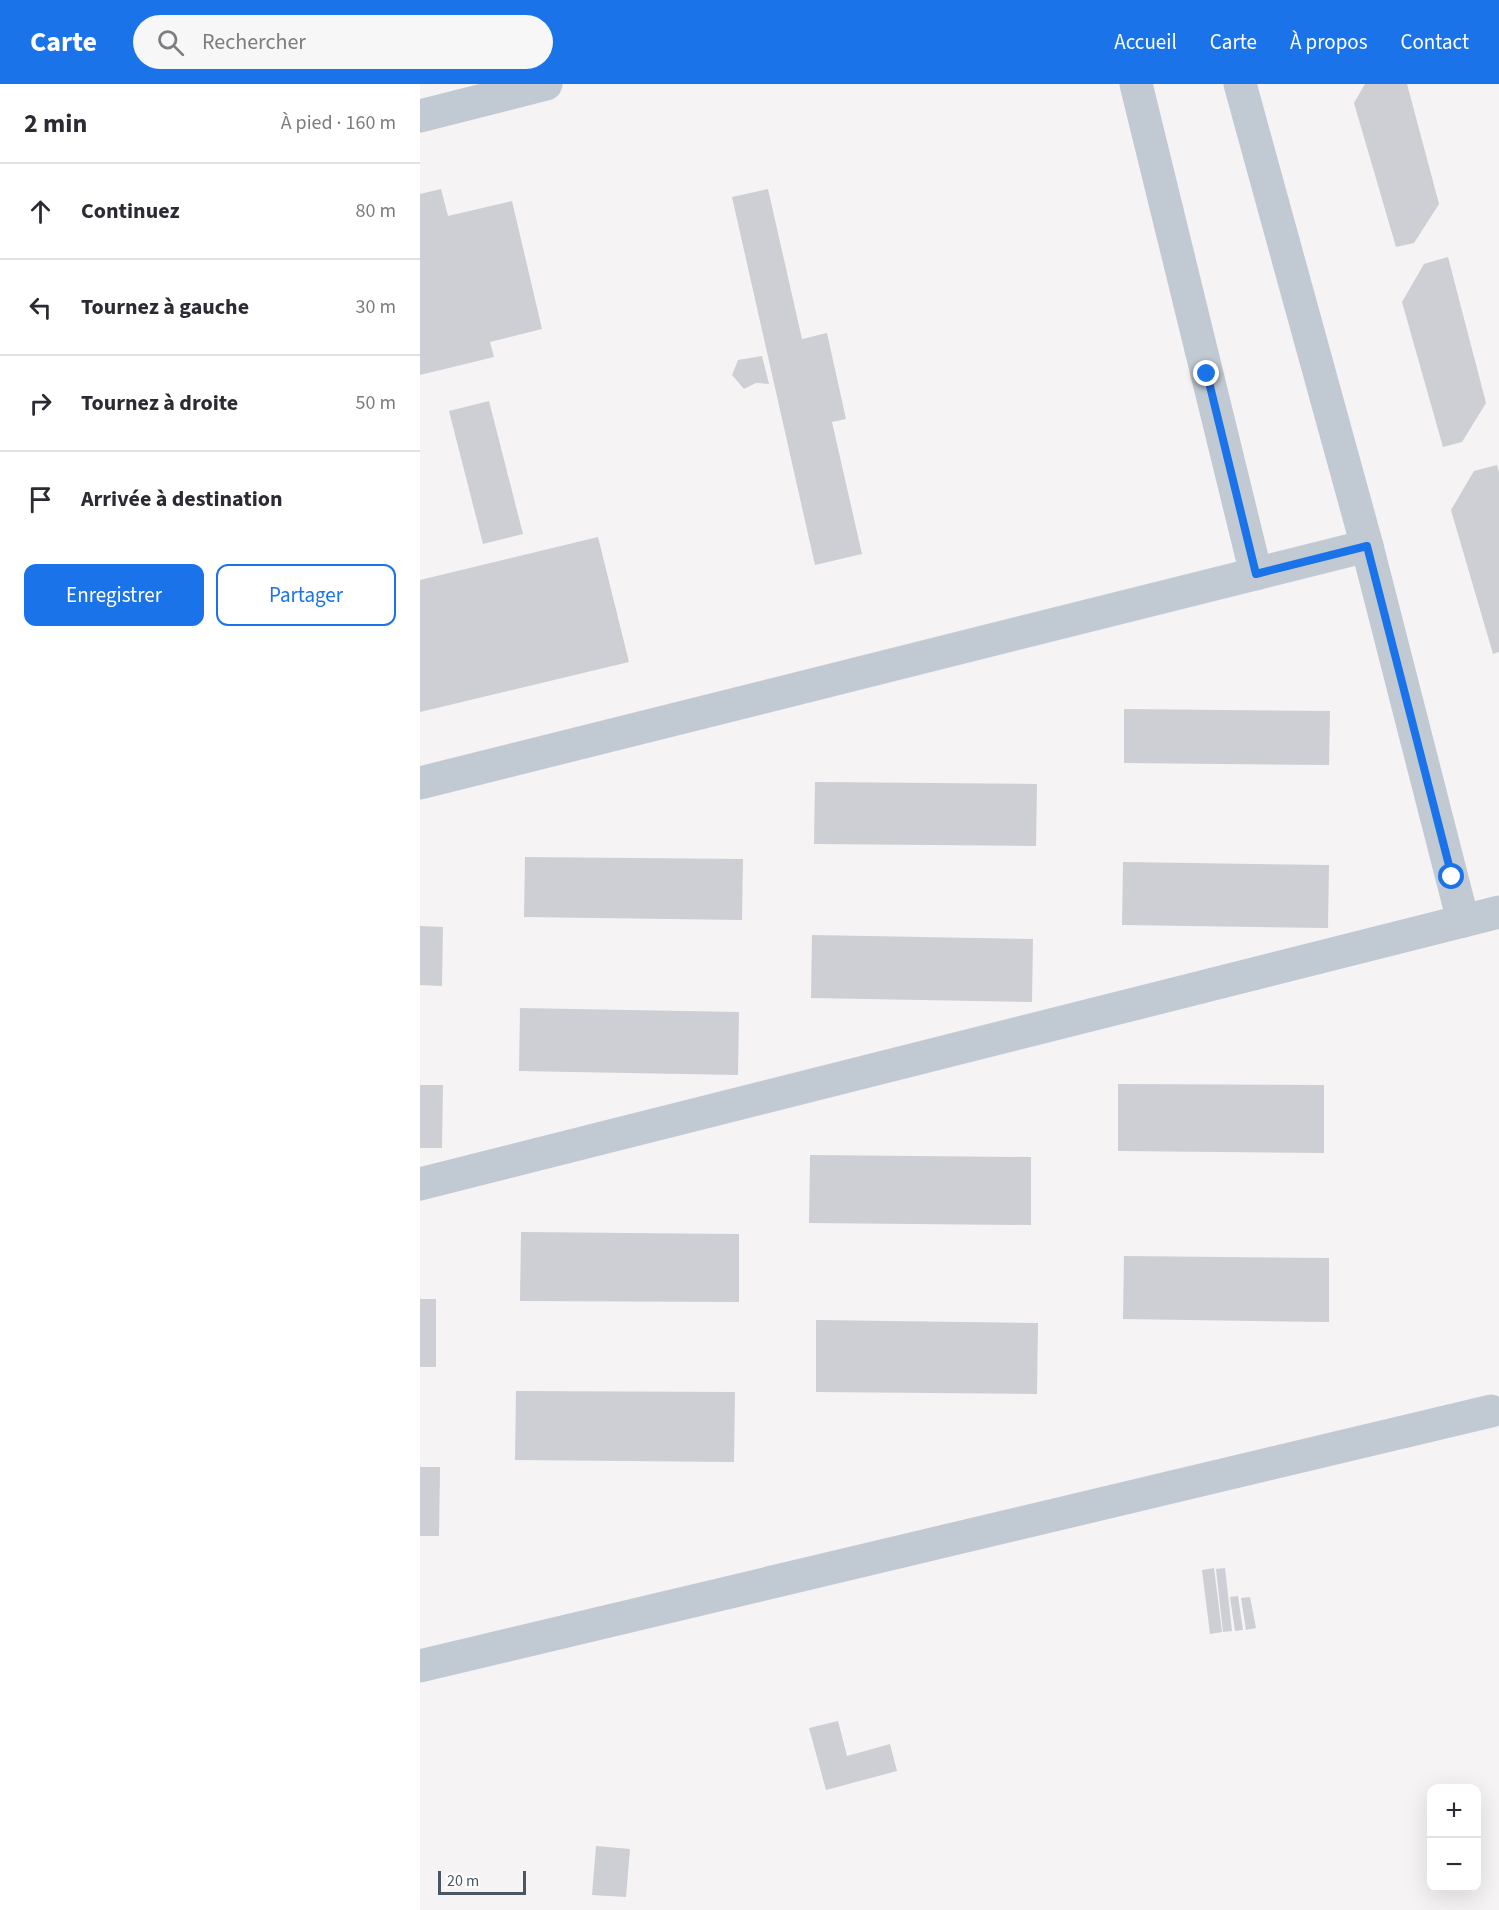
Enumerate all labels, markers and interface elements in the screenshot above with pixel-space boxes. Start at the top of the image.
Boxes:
search box [133,15,553,69]
text: Carte [30,22,97,62]
icon: search [154,26,187,59]
text: Rechercher [202,26,306,58]
text: Accueil [1114,27,1177,57]
text: Carte [1210,27,1257,57]
text: À propos [1290,27,1367,57]
text: Contact [1400,27,1469,57]
text: 2 min [24,105,87,142]
text: À pied · 160 m [281,109,396,137]
icon: ahead [24,195,57,228]
text: Continuez [81,195,180,227]
text: 80 m [356,197,396,225]
icon: left [24,291,57,324]
text: Tournez à gauche [81,291,249,323]
text: 30 m [356,293,396,321]
route end [1193,360,1219,386]
icon: right [24,387,57,420]
text: Tournez à droite [81,387,238,419]
text: 50 m [356,389,396,417]
icon: arrive [24,483,57,516]
text: Arrivée à destination [81,483,283,515]
button: Enregistrer [24,564,204,626]
button: Partager [216,564,396,626]
route start [1438,863,1464,889]
map controls [1427,1784,1481,1892]
button: + [1427,1784,1481,1838]
button: − [1427,1838,1481,1892]
scale bar [438,1868,526,1896]
text: 20 m [447,1870,479,1892]

